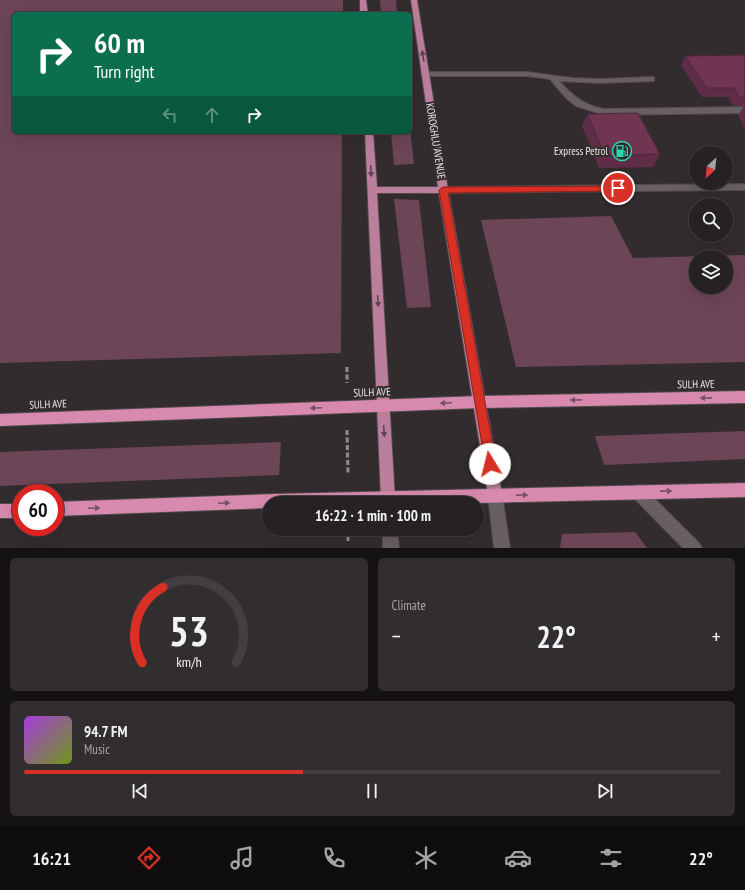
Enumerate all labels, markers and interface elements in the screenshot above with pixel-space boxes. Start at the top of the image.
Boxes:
text: 60 m [94,24,145,61]
icon: right [28,28,80,80]
one-way arrow [420,50,426,62]
text: Turn right [94,60,154,83]
street label: KOROGHLU AVENUE [423,102,449,180]
icon: left [159,104,181,126]
icon: ahead [201,104,223,126]
icon: right [243,104,265,126]
fuel station icon: Express Petrol [611,140,633,162]
place label: Express Petrol [554,144,608,158]
north arrow [689,146,733,190]
map controls [689,146,733,294]
one-way arrow [368,165,374,178]
pin [601,171,635,205]
icon: arrive [607,177,629,199]
button: search [689,198,733,242]
button: layers [689,250,733,294]
one-way arrow [374,295,381,307]
street label: SULH AVE [677,377,715,391]
street label: SULH AVE [353,384,391,400]
one-way arrow [699,395,712,401]
street label: SULH AVE [29,396,67,412]
one-way arrow [569,397,582,403]
one-way arrow [439,400,452,406]
one-way arrow [310,404,322,411]
one-way arrow [380,425,387,437]
position arrow [469,443,511,485]
speed limit sign: 60 [12,484,64,536]
one-way arrow [660,488,673,494]
one-way arrow [516,491,528,498]
one-way arrow [218,499,230,506]
one-way arrow [88,504,100,511]
text: 16:22 · 1 min · 100 m [315,506,431,525]
text: Climate [392,597,426,614]
text: 53 [169,603,209,656]
text: 22° [536,617,576,656]
text: − [392,622,401,650]
text: + [712,622,721,650]
text: km/h [176,651,201,670]
text: 94.7 FM [84,722,127,741]
text: Music [84,741,110,758]
icon: previous [129,780,151,802]
icon: pause [361,780,383,802]
icon: next [594,780,616,802]
icon: directions [135,844,163,872]
icon: music [228,844,256,872]
icon: phone [320,844,348,872]
icon: climate [412,844,440,872]
icon: car [504,844,532,872]
icon: filters [597,844,625,872]
text: 16:21 [32,847,71,870]
text: 22° [689,847,713,870]

